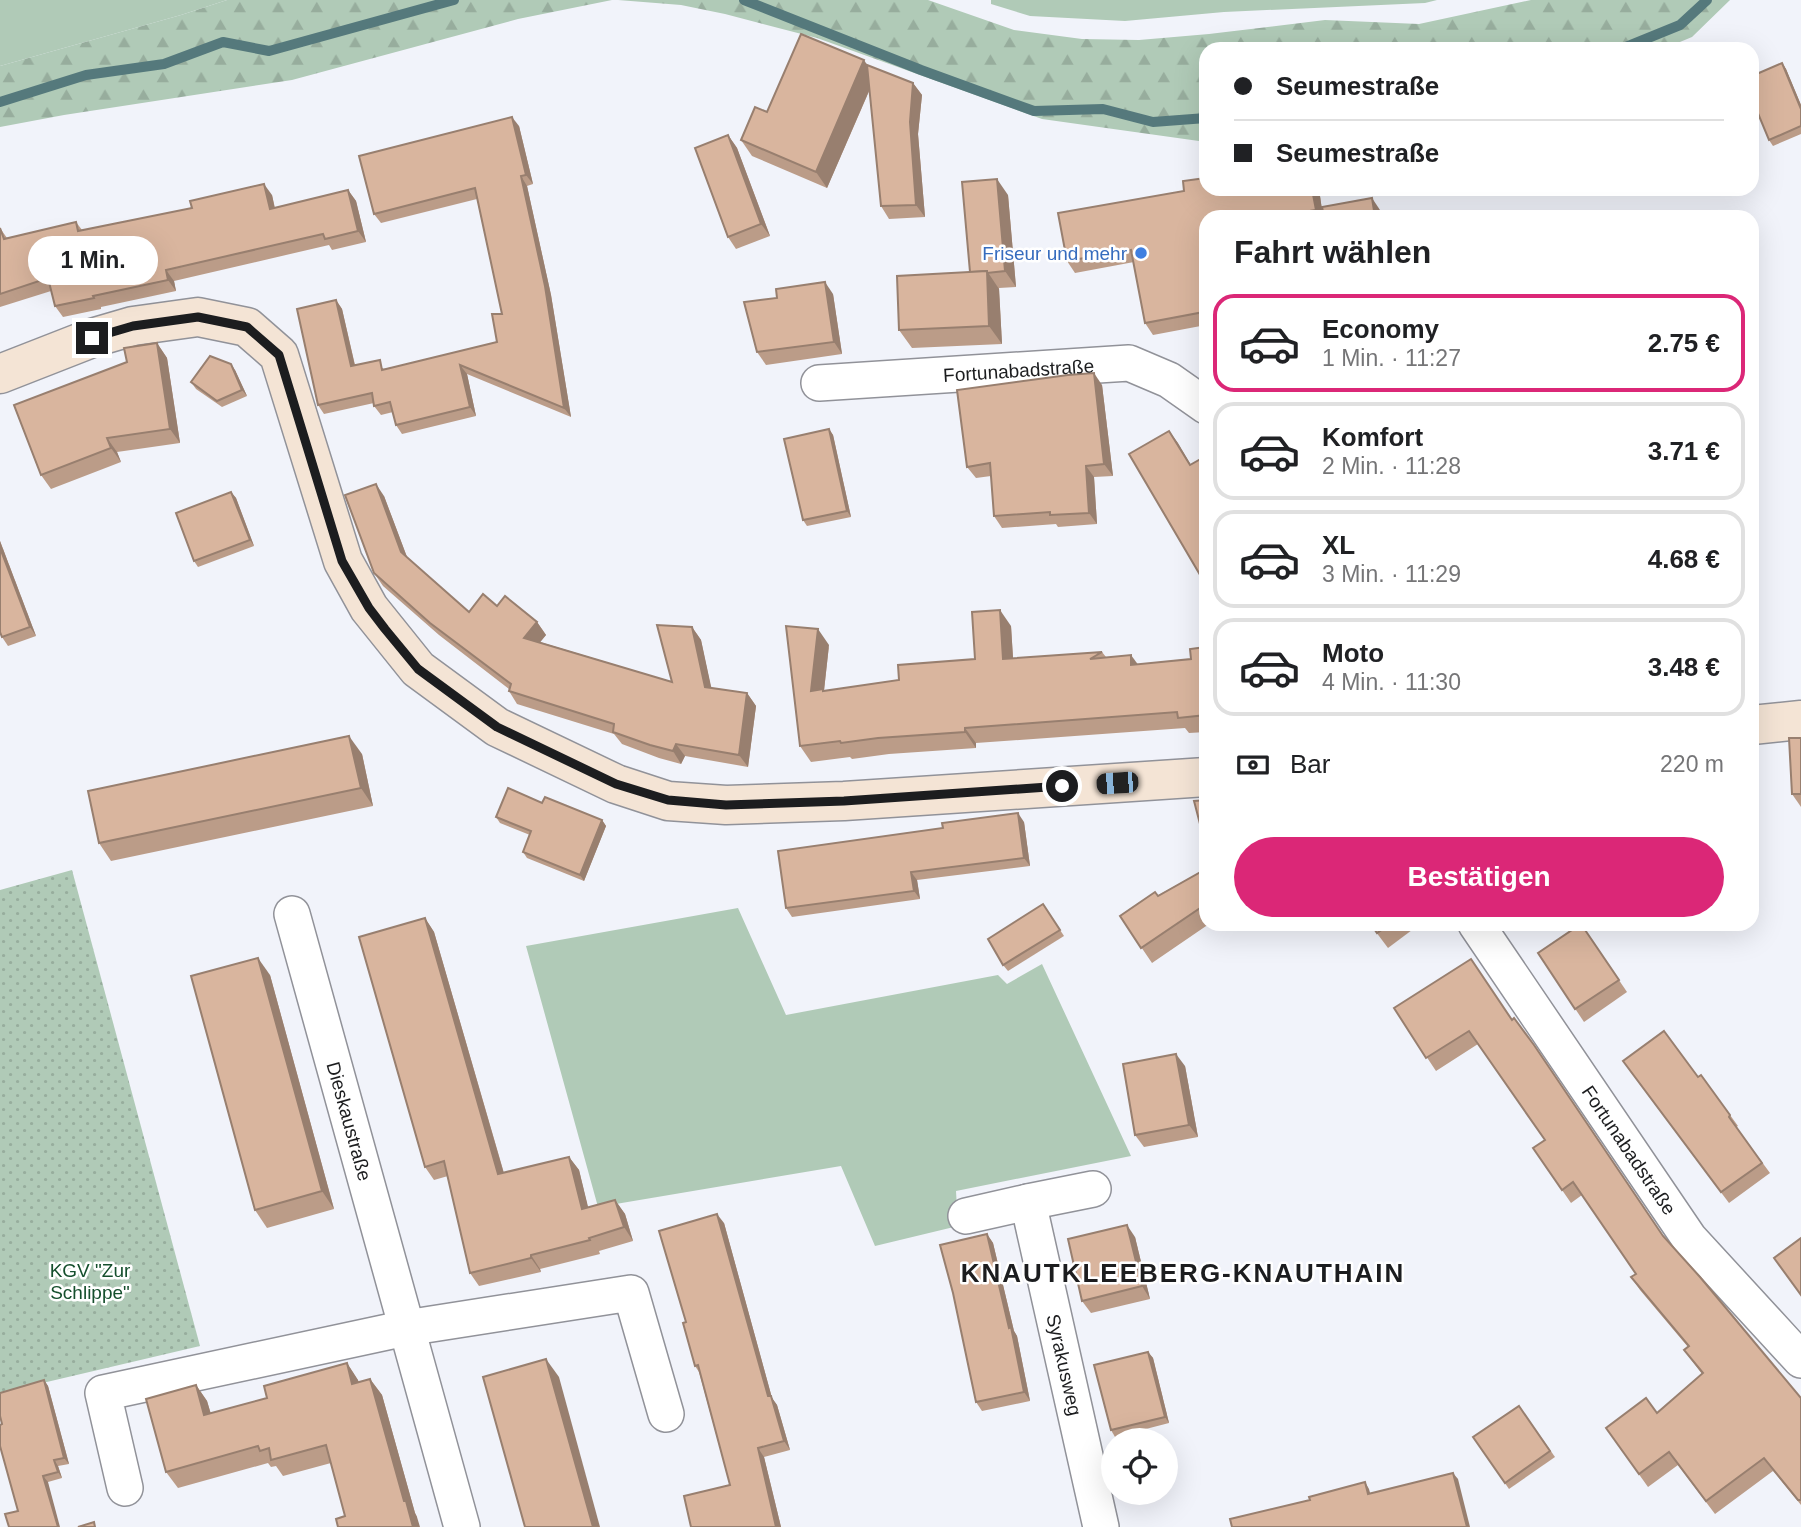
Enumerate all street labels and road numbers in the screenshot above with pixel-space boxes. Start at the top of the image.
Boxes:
street label: Fortunabadstraße [943,355,1095,386]
street label: Dieskaustraße [322,1059,375,1183]
street label: Fortunabadstraße [1578,1082,1680,1219]
street label: Syrakusweg [1042,1312,1086,1418]

